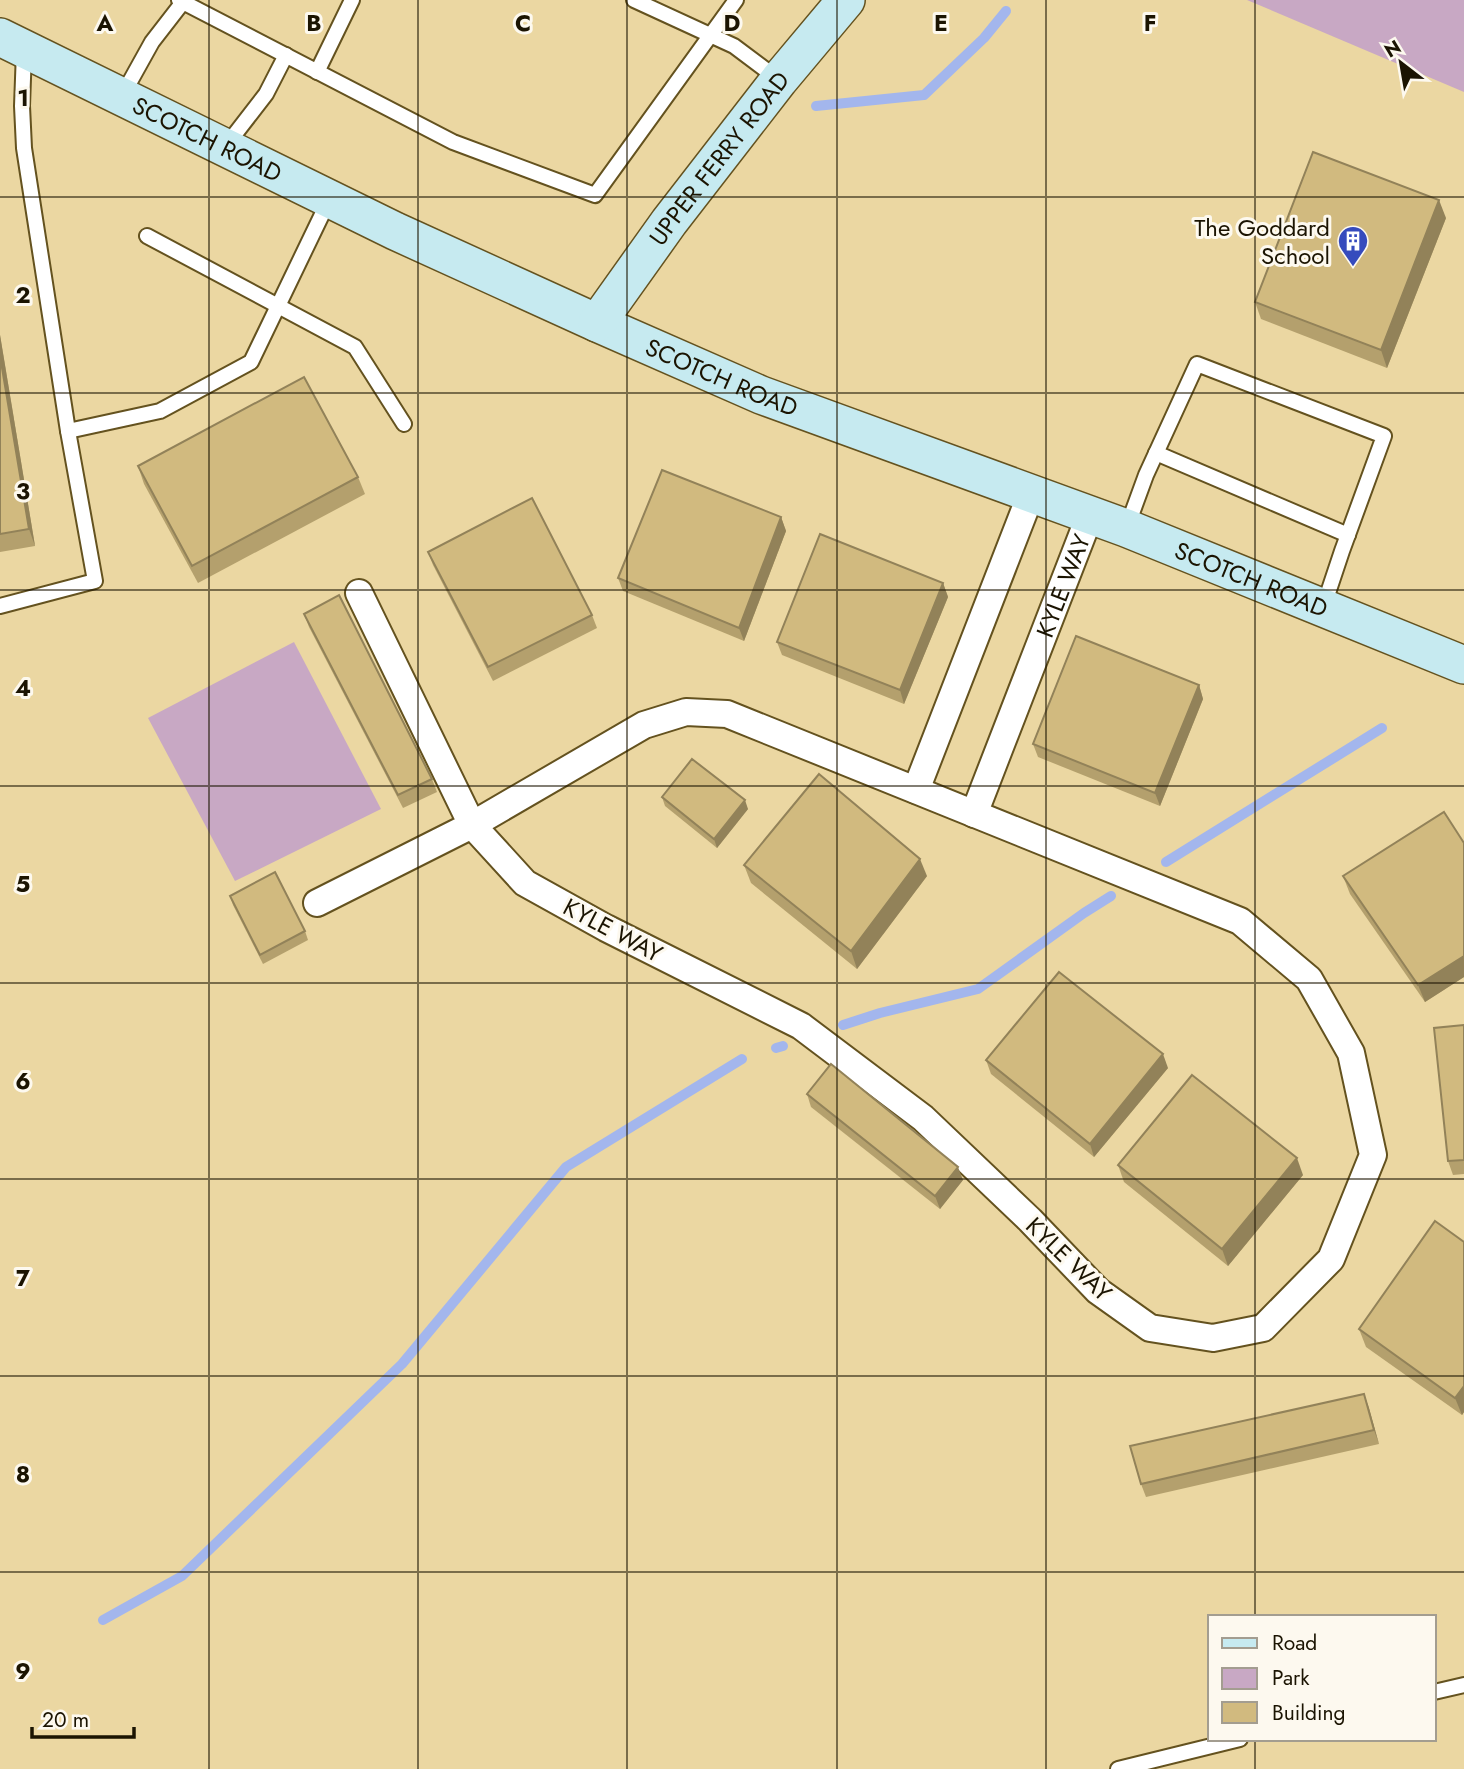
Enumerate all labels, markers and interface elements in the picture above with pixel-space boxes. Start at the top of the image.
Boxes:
text: A [96,6,114,40]
text: B [306,6,322,40]
text: C [515,6,531,40]
text: D [724,6,741,40]
text: E [934,6,948,40]
text: F [1144,6,1156,40]
north arrow [1366,28,1436,98]
text: N [1379,33,1406,64]
street label: UPPER FERRY ROAD [640,64,797,252]
text: 1 [17,81,29,115]
street label: SCOTCH ROAD [127,87,288,190]
place label: The Goddard School [1194,210,1330,273]
building icon: The Goddard School [1336,224,1370,268]
text: 2 [15,278,31,312]
street label: SCOTCH ROAD [640,329,803,424]
text: 3 [16,474,30,508]
street label: KYLE WAY [1027,528,1099,642]
street label: SCOTCH ROAD [1170,532,1333,626]
text: 4 [15,671,31,705]
text: 5 [16,867,30,901]
street label: KYLE WAY [557,889,669,971]
text: 6 [15,1064,31,1098]
street label: KYLE WAY [1018,1209,1120,1309]
text: 7 [16,1261,30,1295]
text: 8 [16,1457,30,1491]
legend [1208,1615,1436,1741]
text: Road [1272,1628,1317,1658]
text: 9 [15,1654,31,1688]
text: Park [1272,1663,1310,1693]
scale bar [32,1696,133,1740]
text: Building [1272,1698,1345,1728]
text: 20 m [42,1705,89,1735]

